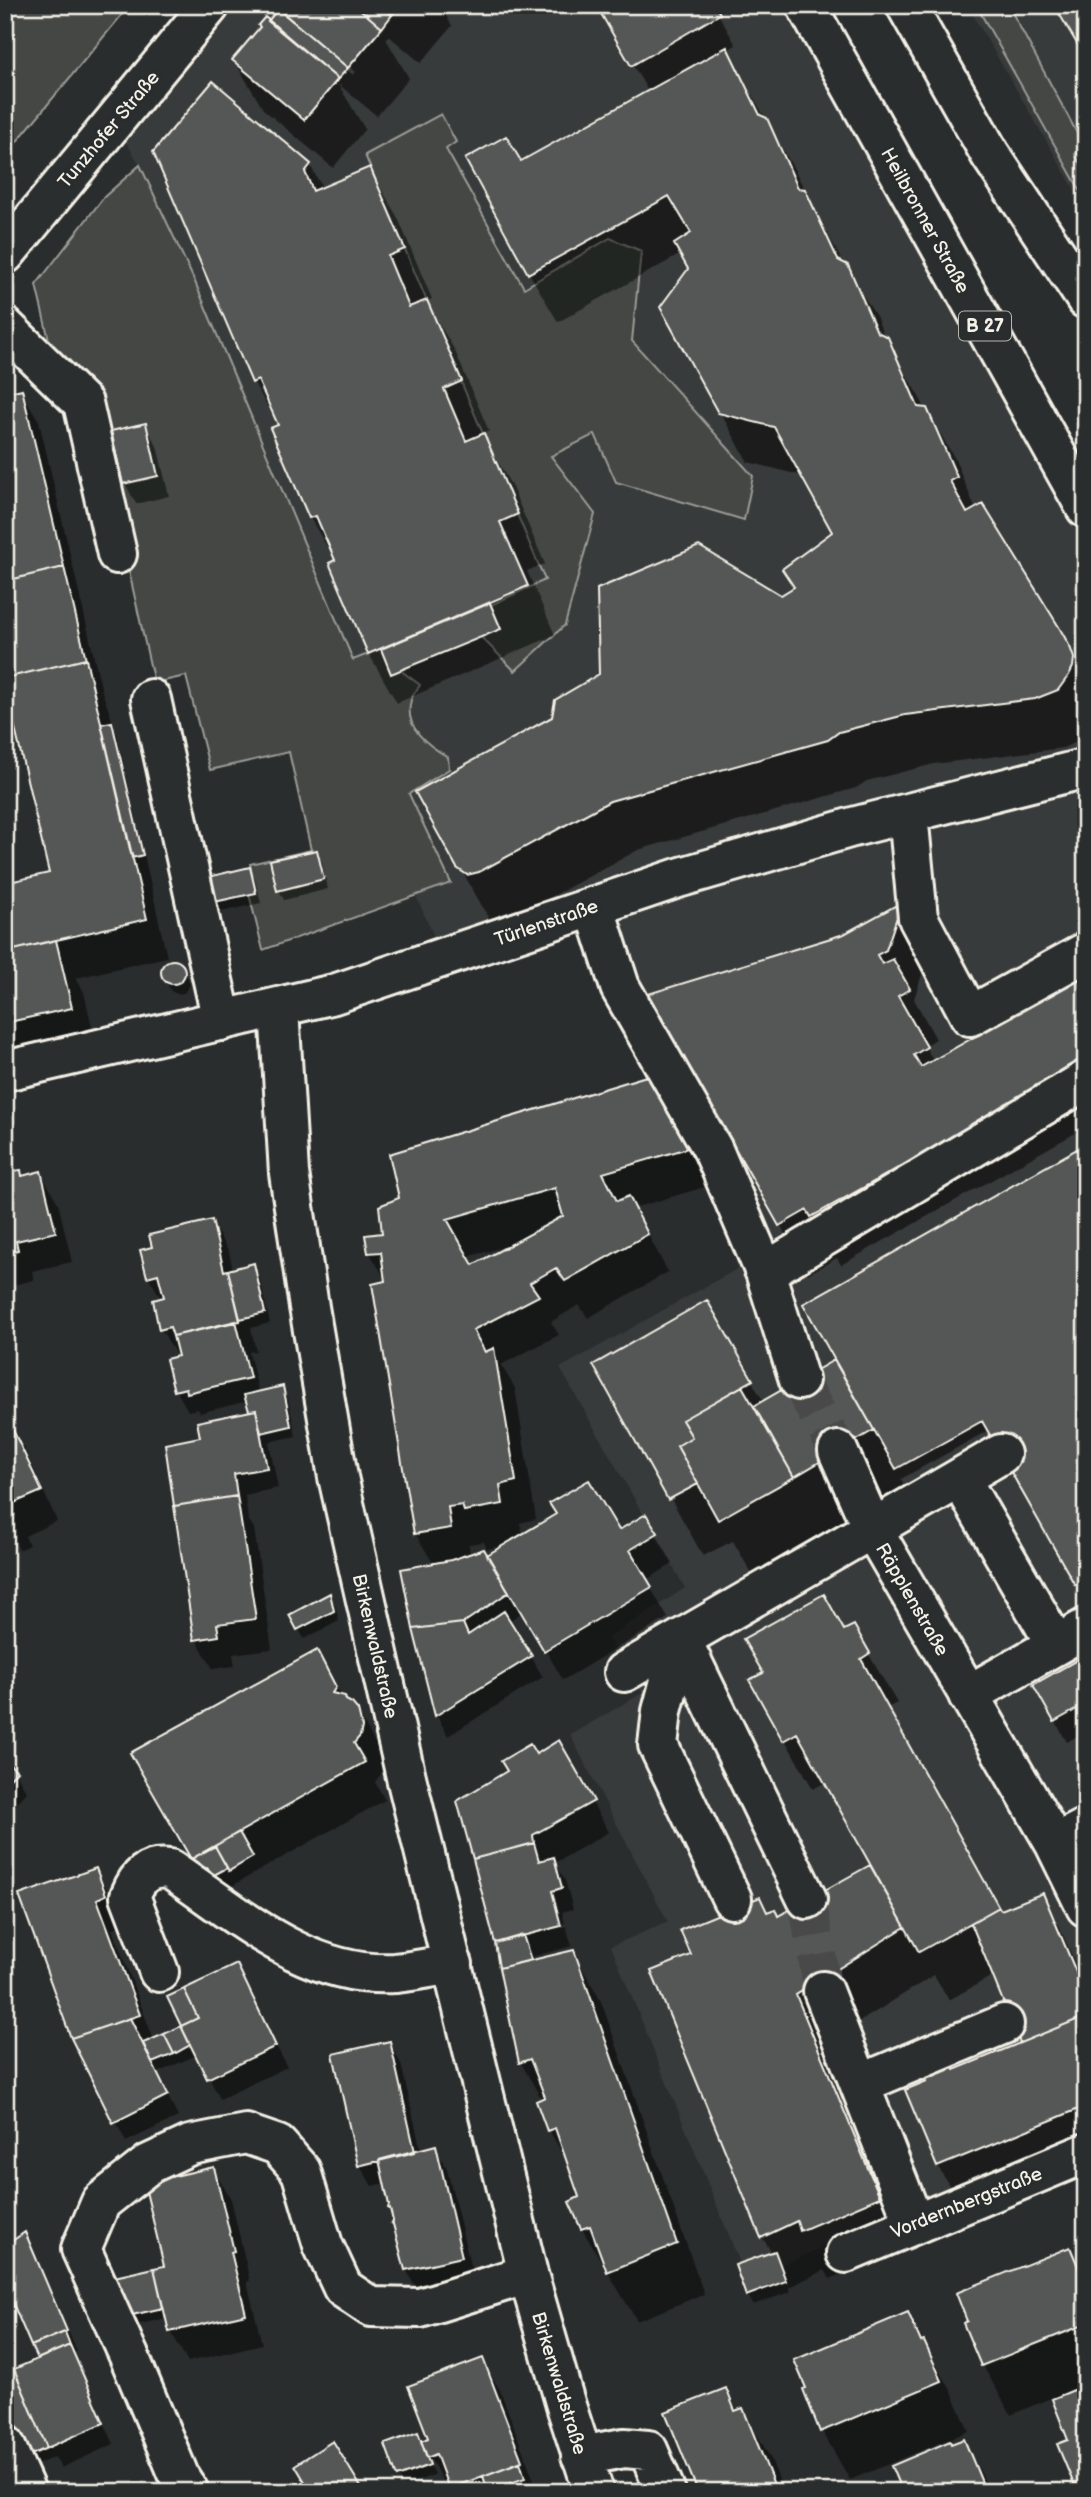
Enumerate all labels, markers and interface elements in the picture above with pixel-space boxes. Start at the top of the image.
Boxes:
street label: Tunzhofer Straße [53,67,165,193]
street label: Heilbronner Straße [875,144,974,297]
road number: B 27 [959,312,1011,340]
street label: Türlenstraße [492,895,601,952]
street label: Räpplenstraße [870,1539,953,1660]
street label: Birkenwaldstraße [347,1572,402,1721]
street label: Vordernbergstraße [888,2163,1046,2244]
street label: Birkenwaldstraße [526,2309,591,2457]

